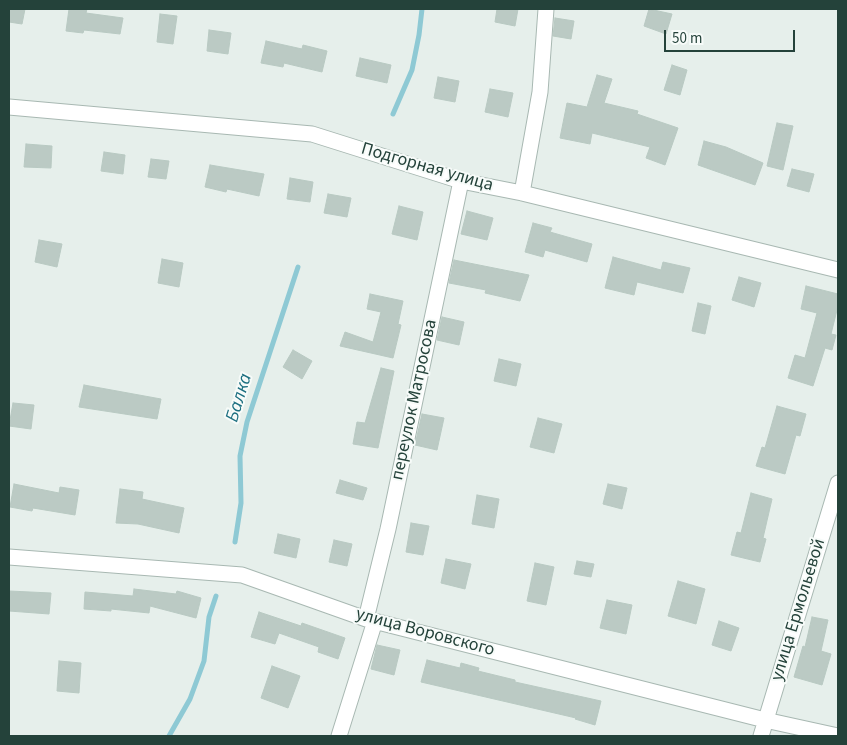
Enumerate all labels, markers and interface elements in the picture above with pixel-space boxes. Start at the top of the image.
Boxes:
scale bar [667,20,798,52]
text: 50 m [672,28,702,49]
street label: Подгорная улица [358,139,496,197]
street label: переулок Матросова [387,318,443,482]
water label: Балка [222,371,258,425]
street label: улица Ермольевой [767,536,831,684]
street label: улица Воровского [353,604,497,662]

